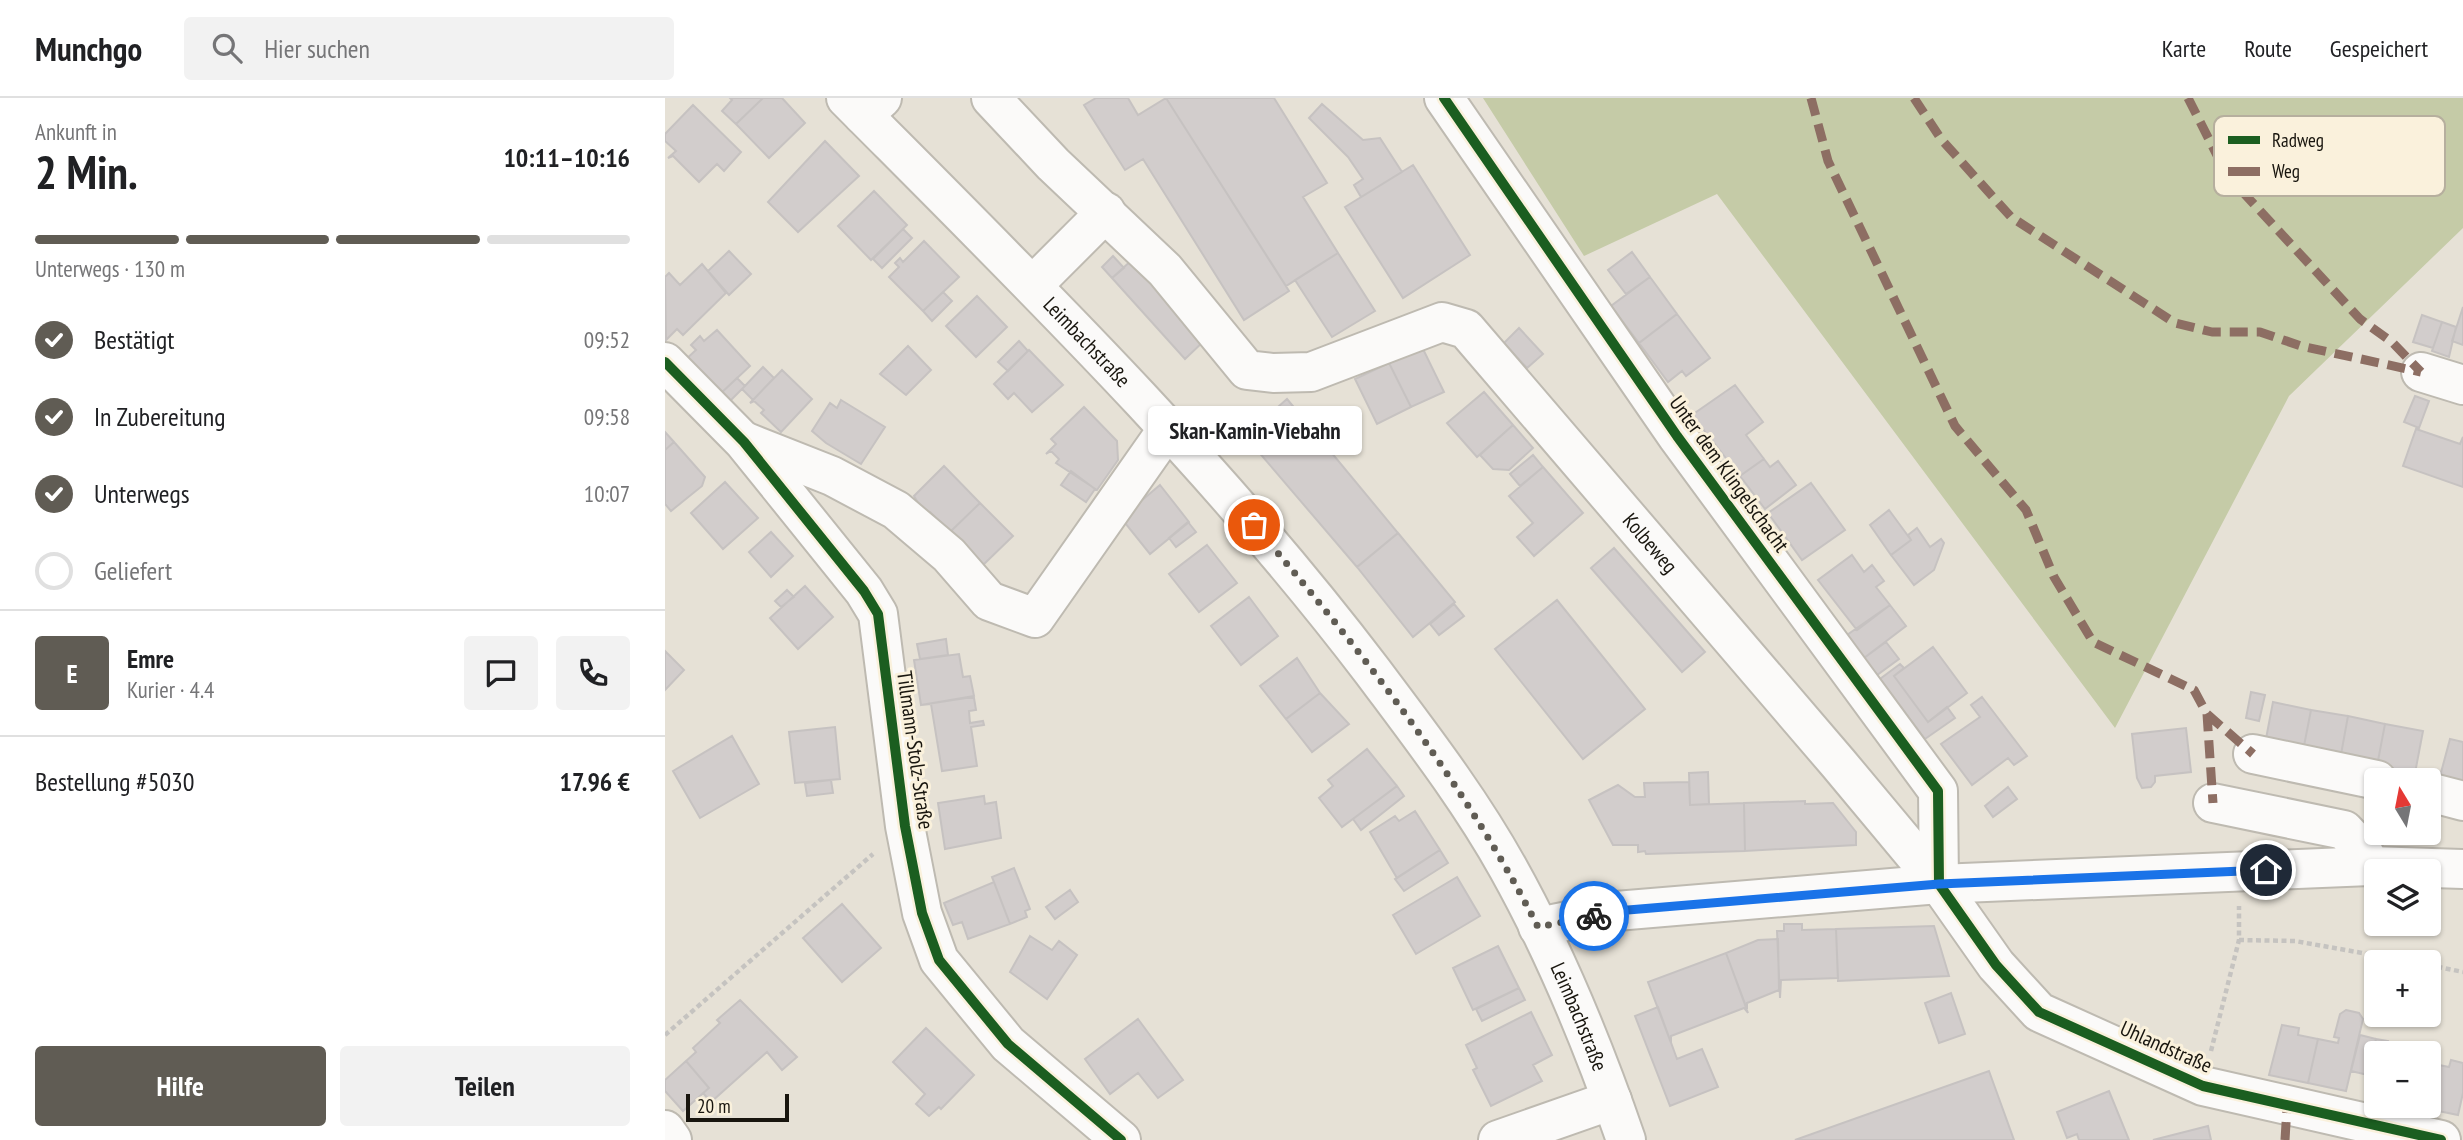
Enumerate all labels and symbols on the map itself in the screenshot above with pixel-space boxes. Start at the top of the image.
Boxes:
legend [2214,116,2445,196]
text: Radweg [2272,128,2324,152]
text: Weg [2272,159,2300,183]
street label: Leimbachstraße [1038,291,1137,393]
street label: Unter dem Klingelschacht [1664,390,1795,557]
callout: Skan-Kamin-Viebahn [1147,406,1361,455]
pin [1224,495,1284,555]
street label: Kolbeweg [1617,507,1684,579]
street label: Tillmann-Stolz-Straße [891,669,940,831]
north arrow [2364,768,2441,845]
pin [2236,840,2296,900]
courier [1559,881,1629,951]
street label: Leimbachstraße [1545,958,1614,1075]
street label: Uhlandstraße [2116,1014,2216,1079]
scale bar [686,1091,789,1123]

